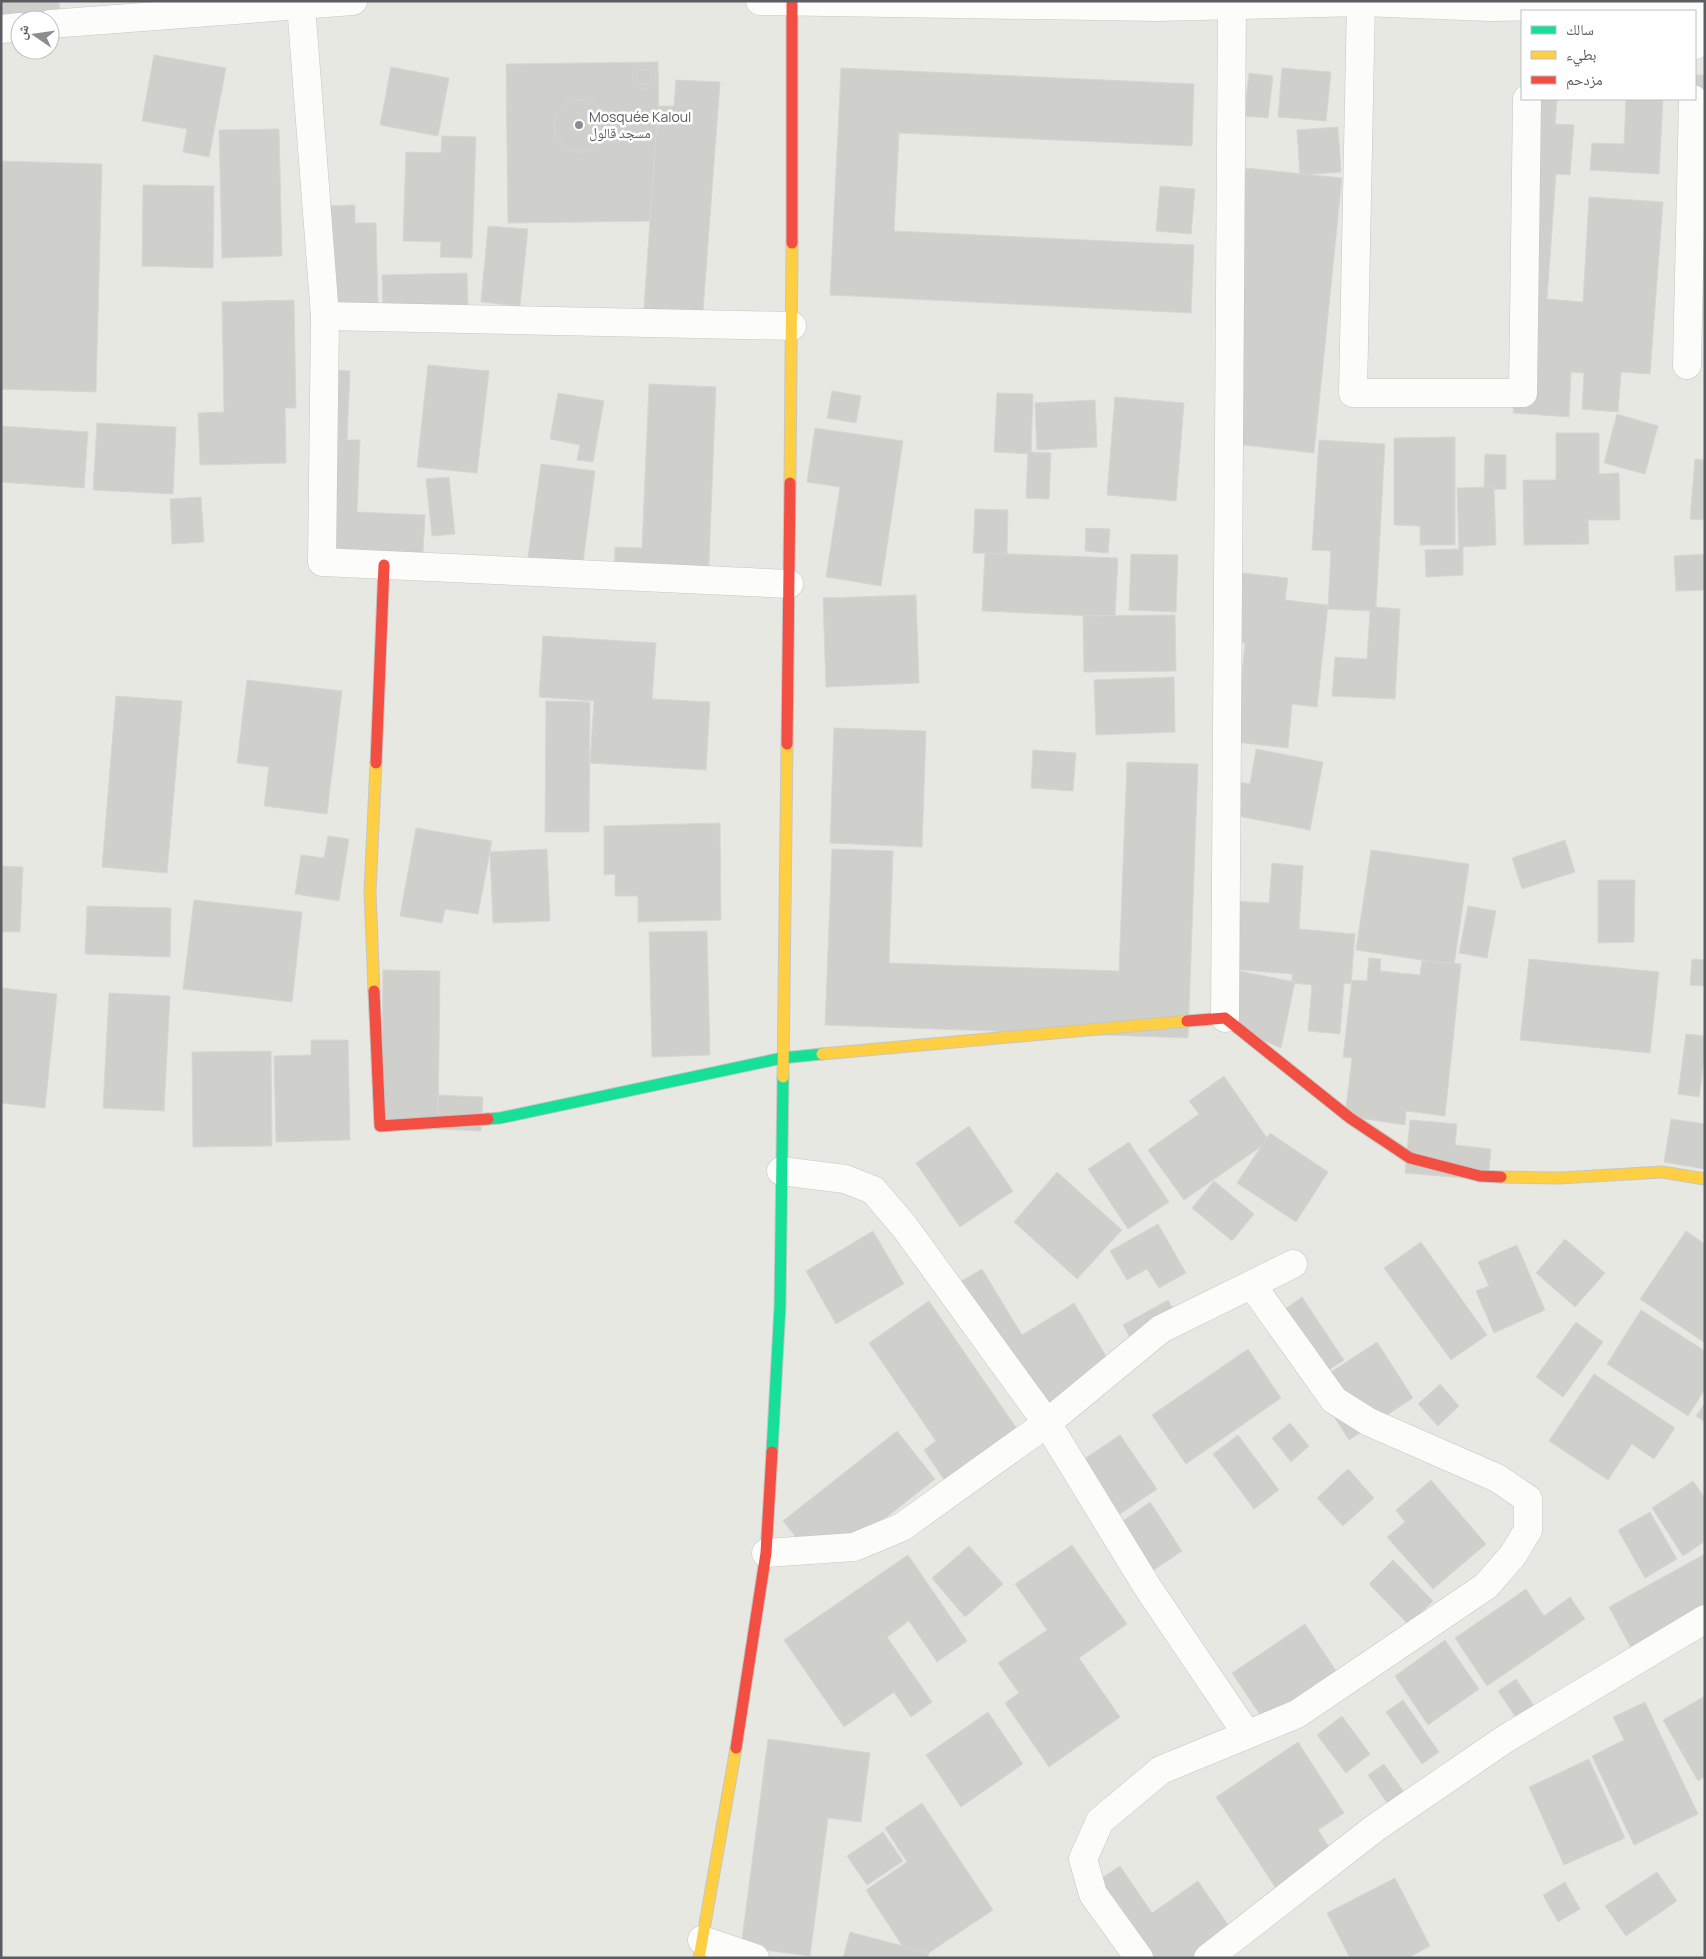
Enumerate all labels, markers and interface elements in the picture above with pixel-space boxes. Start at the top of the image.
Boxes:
north arrow [10,10,60,60]
legend [1521,10,1696,100]
text: سالك [1566,19,1594,40]
text: ش [11,22,33,41]
text: بطيء [1566,44,1596,67]
text: مزدحم [1566,69,1603,90]
place label: Mosquée Kaloul مسجد قالول [589,107,691,142]
marker: Mosquée Kaloul مسجد قالول [573,119,585,131]

